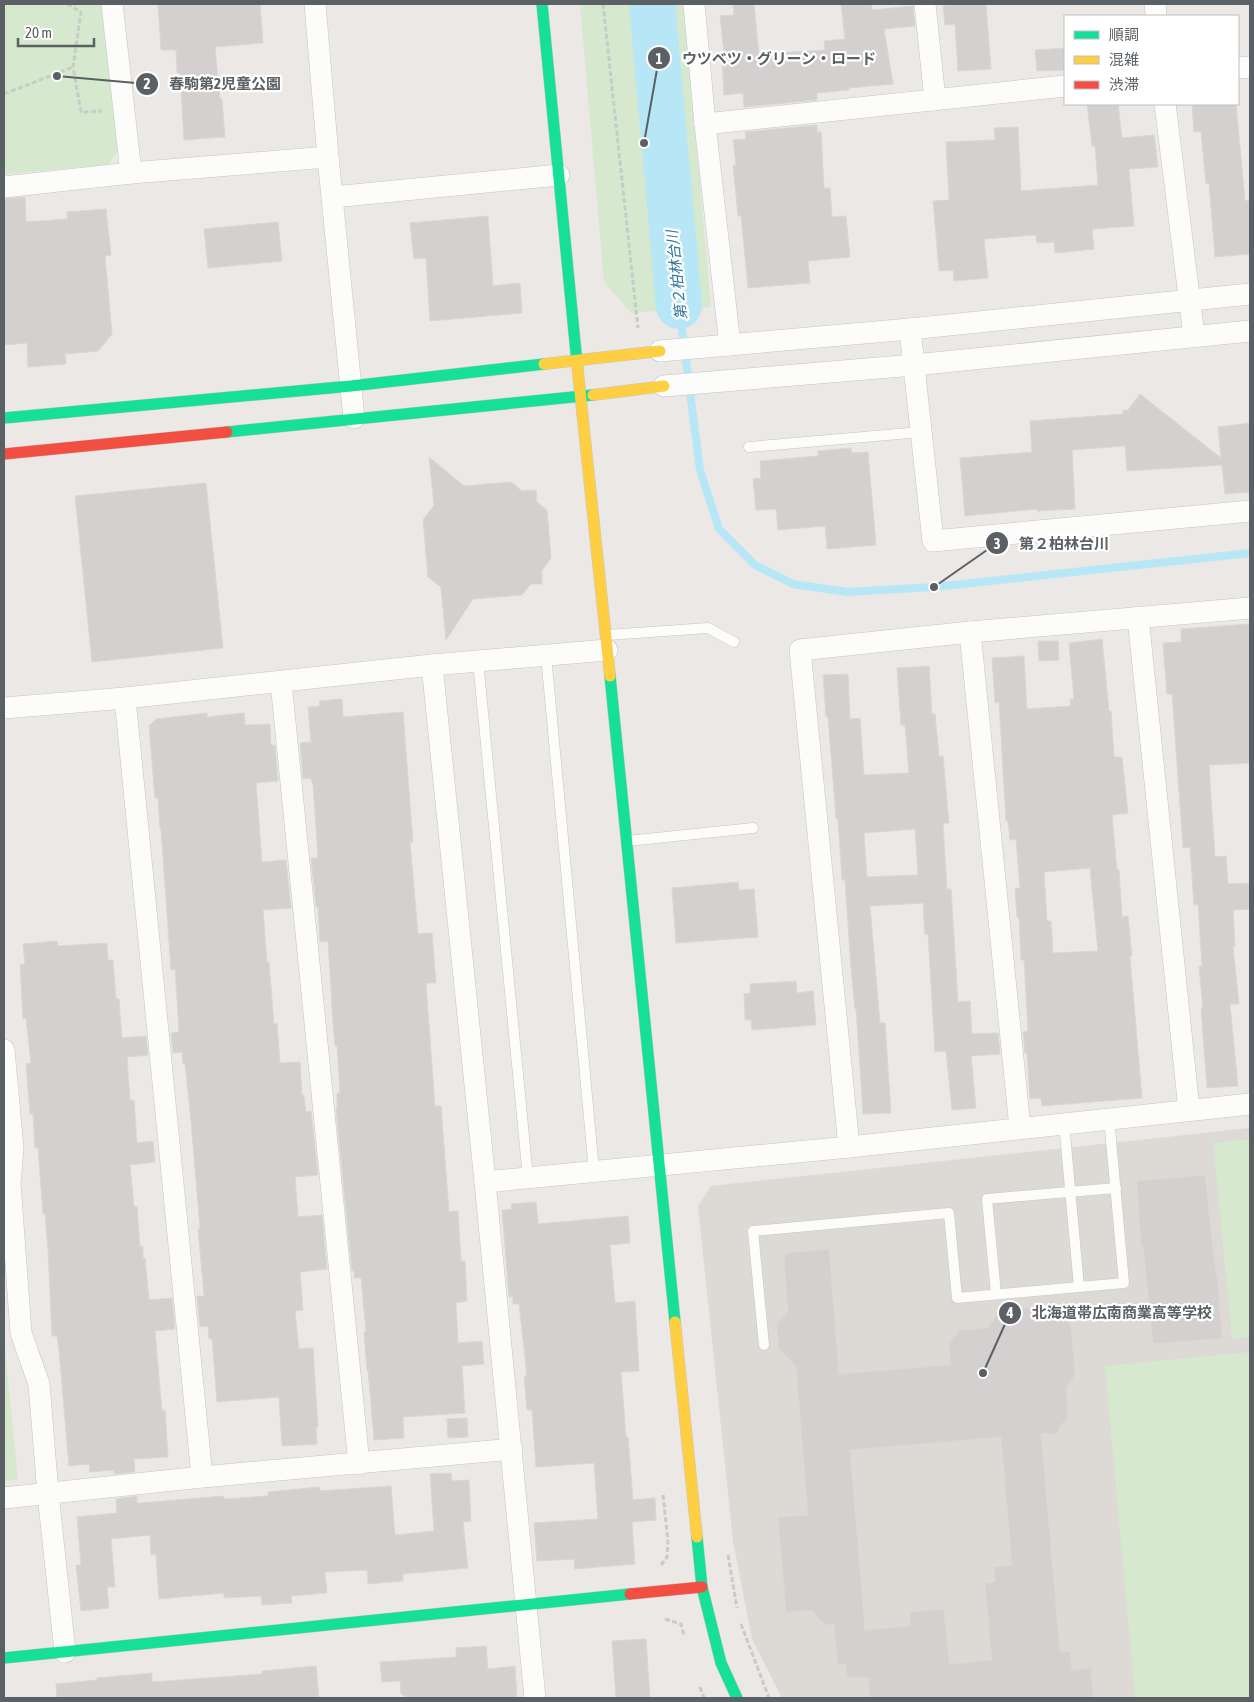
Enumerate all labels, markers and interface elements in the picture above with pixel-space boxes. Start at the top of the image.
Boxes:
scale bar [18,15,94,47]
legend [1064,15,1239,105]
text: 20 m [25,24,52,41]
text: 順調 [1109,26,1139,43]
callout: ウツベツ・グリーン・ロード [646,43,886,73]
text: 1 [655,50,663,67]
text: ウツベツ・グリーン・ロード [682,50,876,67]
text: 混雑 [1109,51,1139,68]
callout: 春駒第2児童公園 [134,69,291,99]
text: 2 [143,75,151,92]
text: 春駒第2児童公園 [169,75,281,92]
text: 渋滞 [1109,76,1139,93]
water label: 第２柏林台川 [663,227,690,321]
callout: 第２柏林台川 [984,528,1119,558]
text: 3 [993,535,1001,552]
text: 第２柏林台川 [1019,535,1109,552]
callout: 北海道帯広南商業高等学校 [997,1298,1222,1328]
text: 4 [1005,1304,1014,1321]
text: 北海道帯広南商業高等学校 [1032,1304,1212,1321]

